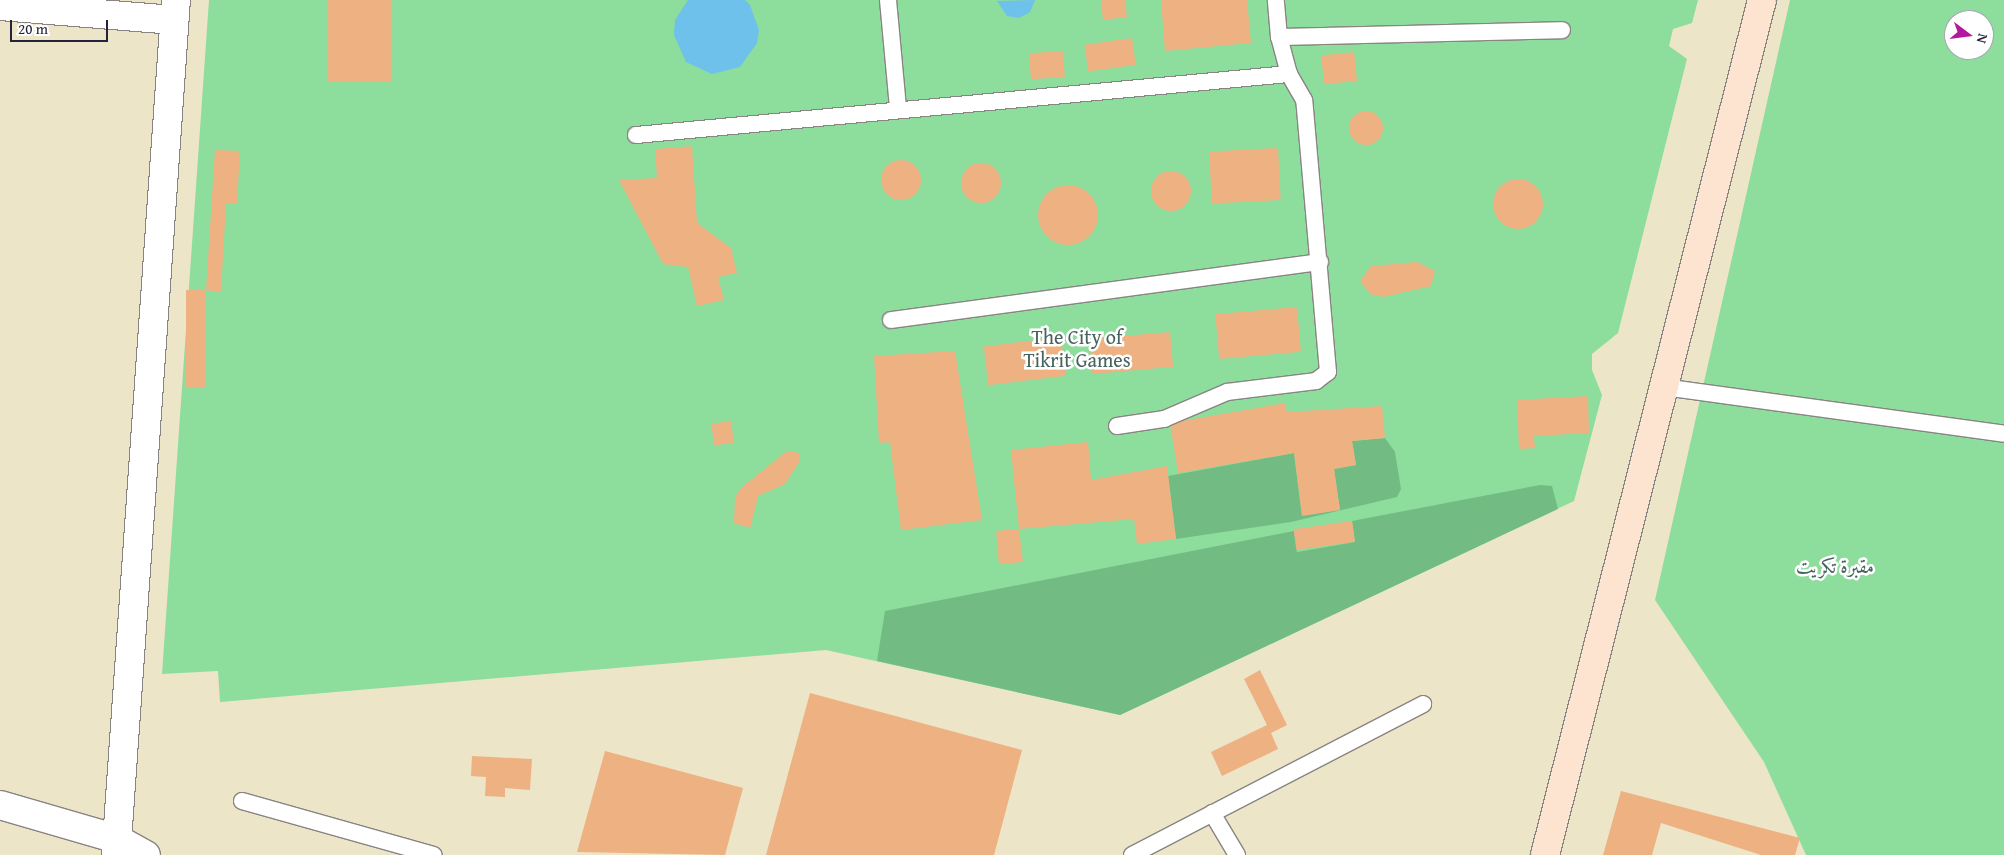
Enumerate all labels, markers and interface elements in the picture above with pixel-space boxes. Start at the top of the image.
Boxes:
scale bar [12,10,110,42]
north arrow [1944,10,1994,60]
text: 20 m [18,18,48,39]
text: N [1972,32,1993,46]
park label: The City of Tikrit Games [1023,325,1131,372]
park label: مقبرة تكريت [1796,553,1874,577]

